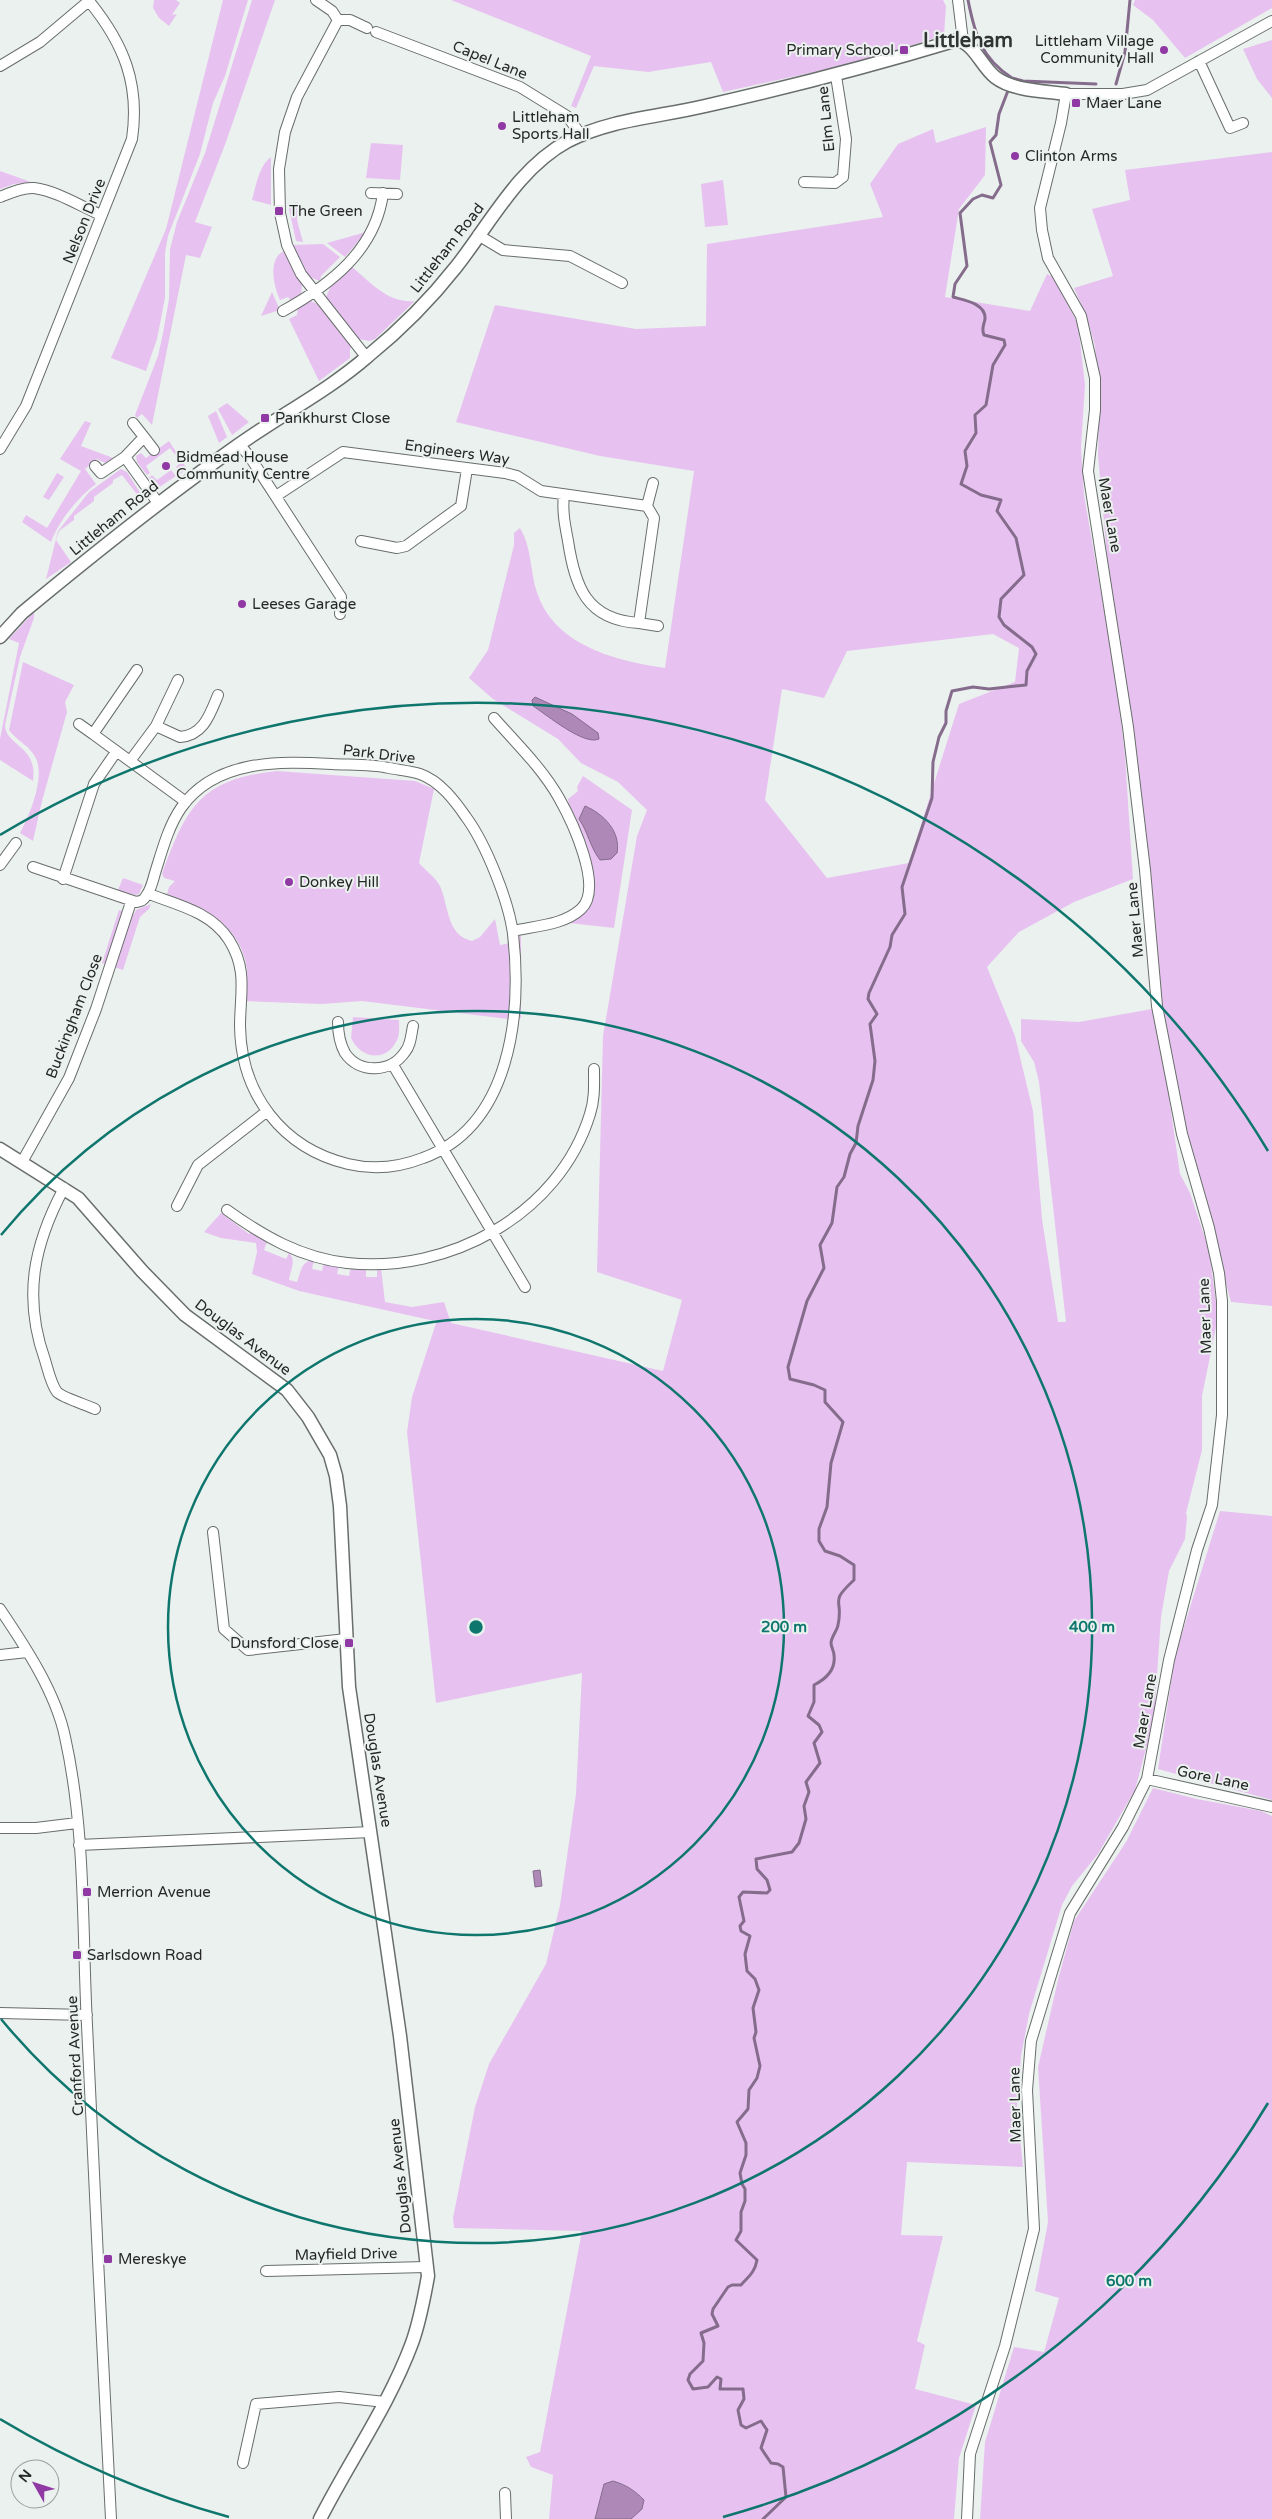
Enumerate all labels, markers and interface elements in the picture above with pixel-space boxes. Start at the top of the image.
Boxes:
district label: Littleham [923,29,1013,53]
place label: Littleham Village Community Hall [1035,32,1154,67]
street label: Capel Lane [450,37,530,83]
place label: Primary School [786,41,894,59]
marker: Primary School [898,44,910,56]
marker: Littleham Village Community Hall [1158,44,1170,56]
street label: Elm Lane [814,85,838,153]
place label: Maer Lane [1086,94,1162,112]
marker: Maer Lane [1070,97,1082,109]
place label: Littleham Sports Hall [512,108,590,143]
marker: Littleham Sports Hall [496,120,508,132]
place label: Clinton Arms [1025,147,1117,165]
marker: Clinton Arms [1009,150,1021,162]
street label: Nelson Drive [59,176,109,266]
street label: Littleham Road [406,200,488,296]
place label: The Green [289,202,363,220]
marker: The Green [273,205,285,217]
place label: Pankhurst Close [275,409,390,427]
marker: Pankhurst Close [259,412,271,424]
street label: Engineers Way [403,436,511,468]
place label: Bidmead House Community Centre [176,448,310,483]
marker: Bidmead House Community Centre [160,460,172,472]
street label: Maer Lane [1095,476,1125,554]
street label: Littleham Road [66,477,162,559]
place label: Leeses Garage [252,595,356,613]
marker: Leeses Garage [236,598,248,610]
street label: Park Drive [342,741,416,767]
place label: Donkey Hill [299,873,379,891]
marker: Donkey Hill [283,876,295,888]
street label: Maer Lane [1123,881,1147,959]
street label: Buckingham Close [42,951,106,1081]
street label: Maer Lane [1195,1278,1215,1354]
street label: Douglas Avenue [191,1295,295,1379]
centre of rings [467,1618,485,1636]
text: 200 m [761,1618,807,1636]
text: 400 m [1069,1618,1115,1636]
place label: Dunsford Close [230,1634,339,1652]
marker: Dunsford Close [343,1637,355,1649]
street label: Maer Lane [1130,1672,1160,1750]
street label: Douglas Avenue [360,1711,396,1829]
street label: Gore Lane [1175,1762,1251,1794]
place label: Merrion Avenue [97,1883,211,1901]
marker: Merrion Avenue [81,1886,93,1898]
place label: Sarlsdown Road [87,1946,202,1964]
marker: Sarlsdown Road [71,1949,83,1961]
street label: Cranford Avenue [63,1995,87,2117]
street label: Maer Lane [1005,2067,1025,2143]
street label: Douglas Avenue [385,2118,415,2234]
street label: Mayfield Drive [294,2244,398,2264]
place label: Mereskye [118,2250,187,2268]
marker: Mereskye [102,2253,114,2265]
text: 600 m [1106,2272,1152,2290]
north arrow [10,2459,60,2509]
text: N [15,2466,35,2486]

